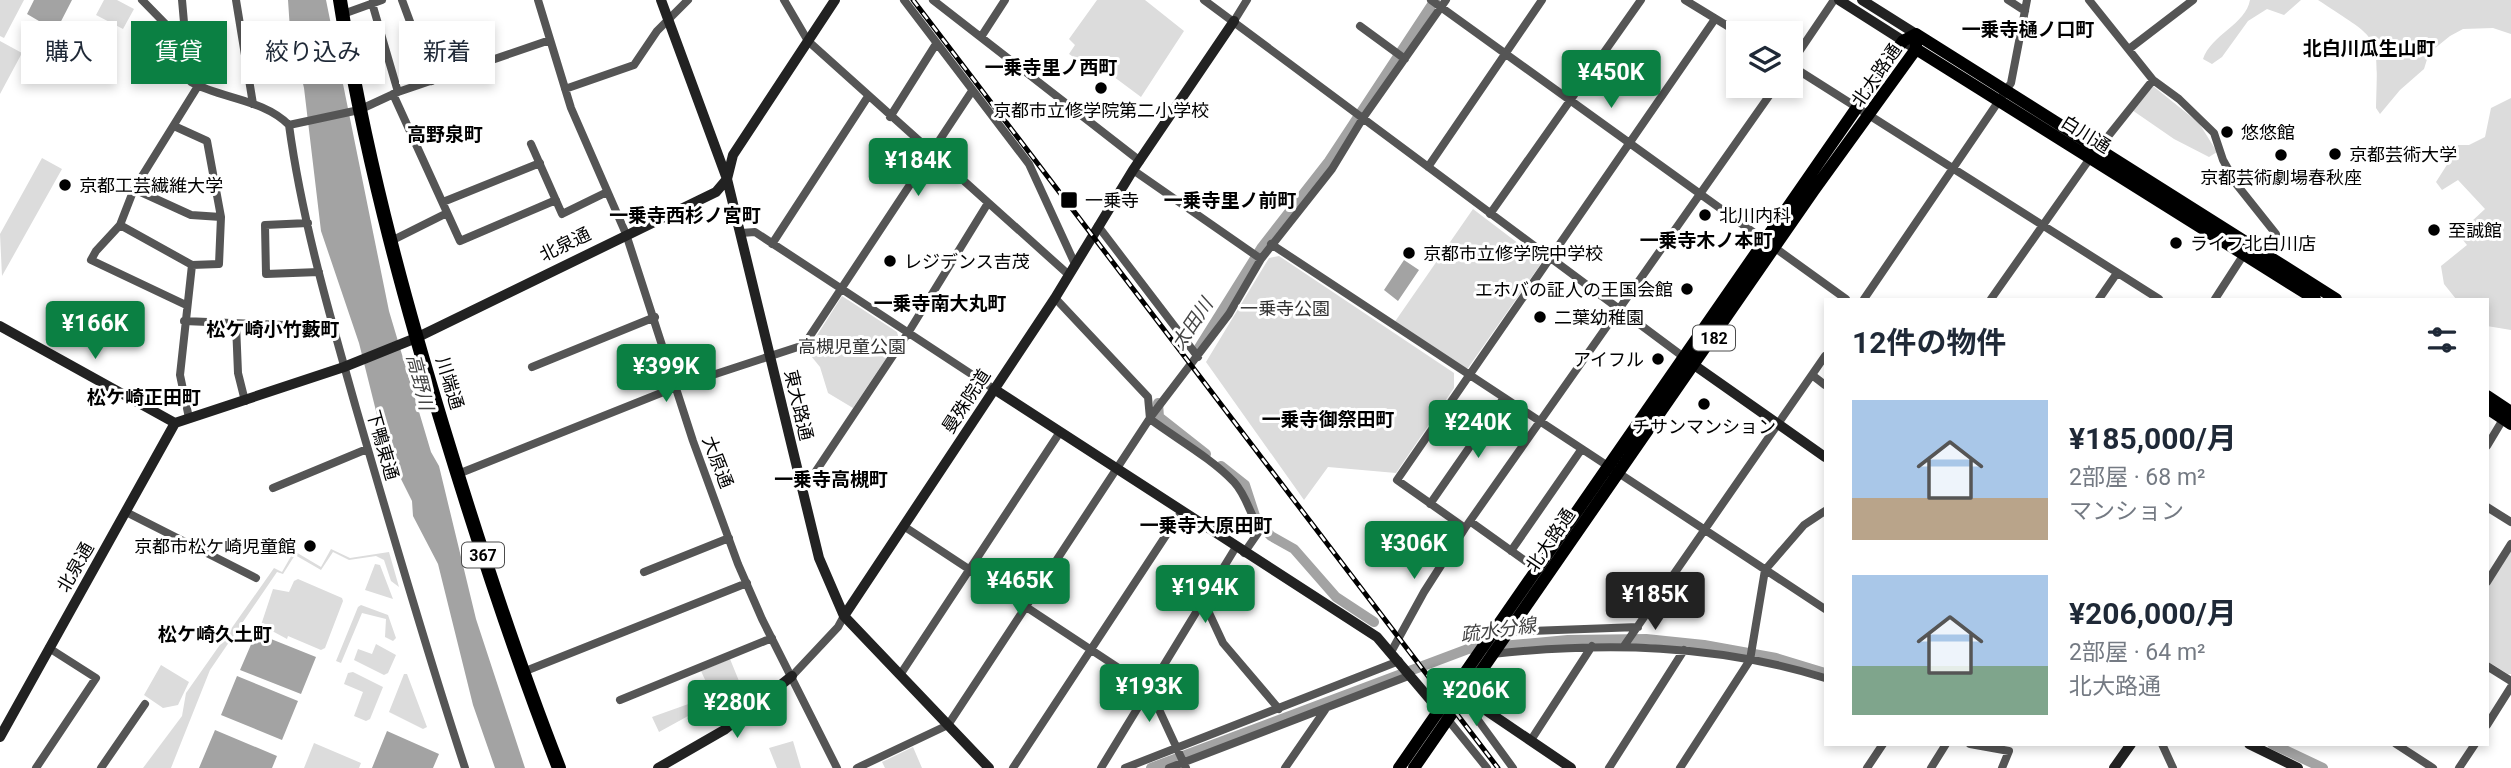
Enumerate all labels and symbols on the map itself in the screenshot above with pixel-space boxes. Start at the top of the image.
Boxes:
district label: 一乗寺樋ノ口町 [1961,18,2095,41]
district label: 北白川瓜生山町 [2302,37,2436,60]
street label: 北大路通 [1847,39,1905,111]
pin: ¥450K [1562,50,1660,110]
district label: 一乗寺里ノ西町 [984,56,1118,79]
marker: 京都市立修学院第二小学校 [1093,80,1109,96]
place label: 京都市立修学院第二小学校 [993,100,1209,121]
street label: 白川通 [2058,111,2114,157]
place label: 悠悠館 [2241,122,2295,143]
district label: 高野泉町 [407,123,483,146]
marker: 悠悠館 [2219,124,2235,140]
pin: ¥184K [869,138,967,198]
place label: 京都芸術大学 [2349,144,2457,165]
marker: 京都芸術大学 [2327,146,2343,162]
marker: 京都芸術劇場春秋座 [2273,147,2289,163]
place label: 京都芸術劇場春秋座 [2200,167,2362,188]
place label: 京都工芸繊維大学 [79,175,223,196]
marker: 京都工芸繊維大学 [57,177,73,193]
district label: 一乗寺里ノ前町 [1163,189,1297,212]
marker: 一乗寺 [1059,190,1079,210]
place label: 一乗寺 [1085,190,1139,211]
district label: 一乗寺西杉ノ宮町 [609,204,761,227]
place label: 北川内科 [1719,205,1791,226]
marker: 北川内科 [1697,207,1713,223]
place label: 至誠館 [2448,220,2502,241]
marker: 至誠館 [2426,222,2442,238]
street label: 北泉通 [536,223,594,265]
district label: 一乗寺木ノ本町 [1639,229,1773,252]
place label: ライフ北白川店 [2190,233,2316,254]
marker: ライフ北白川店 [2168,235,2184,251]
place label: 京都市立修学院中学校 [1423,243,1603,264]
marker: 京都市立修学院中学校 [1401,245,1417,261]
place label: レジデンス吉茂 [904,251,1030,272]
marker: レジデンス吉茂 [882,253,898,269]
place label: エホバの証人の王国会館 [1475,279,1673,300]
marker: エホバの証人の王国会館 [1679,281,1695,297]
district label: 一乗寺南大丸町 [873,292,1007,315]
water label: 太田川 [1167,292,1219,354]
park label: 一乗寺公園 [1240,298,1330,319]
pin: ¥166K [46,302,144,361]
place label: 二葉幼稚園 [1554,307,1644,328]
marker: 二葉幼稚園 [1532,309,1548,325]
district label: 松ケ崎小竹藪町 [206,318,340,341]
road number: 182 [1693,326,1735,350]
park label: 高槻児童公園 [798,336,906,357]
pin: ¥399K [617,344,715,404]
place label: アイフル [1573,349,1644,370]
marker: アイフル [1650,351,1666,367]
water label: 高野川 [402,352,439,414]
street label: 川端通 [432,354,468,412]
street label: 曼殊院道 [938,365,994,437]
street label: 東大路通 [781,368,817,442]
district label: 松ケ崎正田町 [87,386,201,409]
marker: チサンマンション [1696,396,1712,412]
pin: ¥240K [1429,400,1527,460]
street label: 下鴨東通 [363,408,403,482]
district label: 一乗寺御祭田町 [1261,408,1395,431]
place label: チサンマンション [1632,416,1776,437]
street label: 大原通 [699,433,737,491]
district label: 一乗寺高槻町 [774,468,888,491]
street label: 北大路通 [1521,504,1579,576]
district label: 一乗寺大原田町 [1139,514,1273,537]
pin: ¥306K [1365,522,1463,581]
place label: 京都市松ケ崎児童館 [134,536,296,557]
street label: 北泉通 [52,538,98,596]
marker: 京都市松ケ崎児童館 [302,538,318,554]
road number: 367 [462,542,504,568]
pin: ¥465K [971,558,1069,618]
pin: ¥194K [1156,566,1254,625]
pin: ¥185K [1606,572,1704,632]
water label: 疏水分線 [1459,613,1539,647]
district label: 松ケ崎久土町 [158,623,272,646]
pin: ¥193K [1100,664,1198,724]
pin: ¥206K [1427,668,1525,728]
pin: ¥280K [688,680,786,740]

